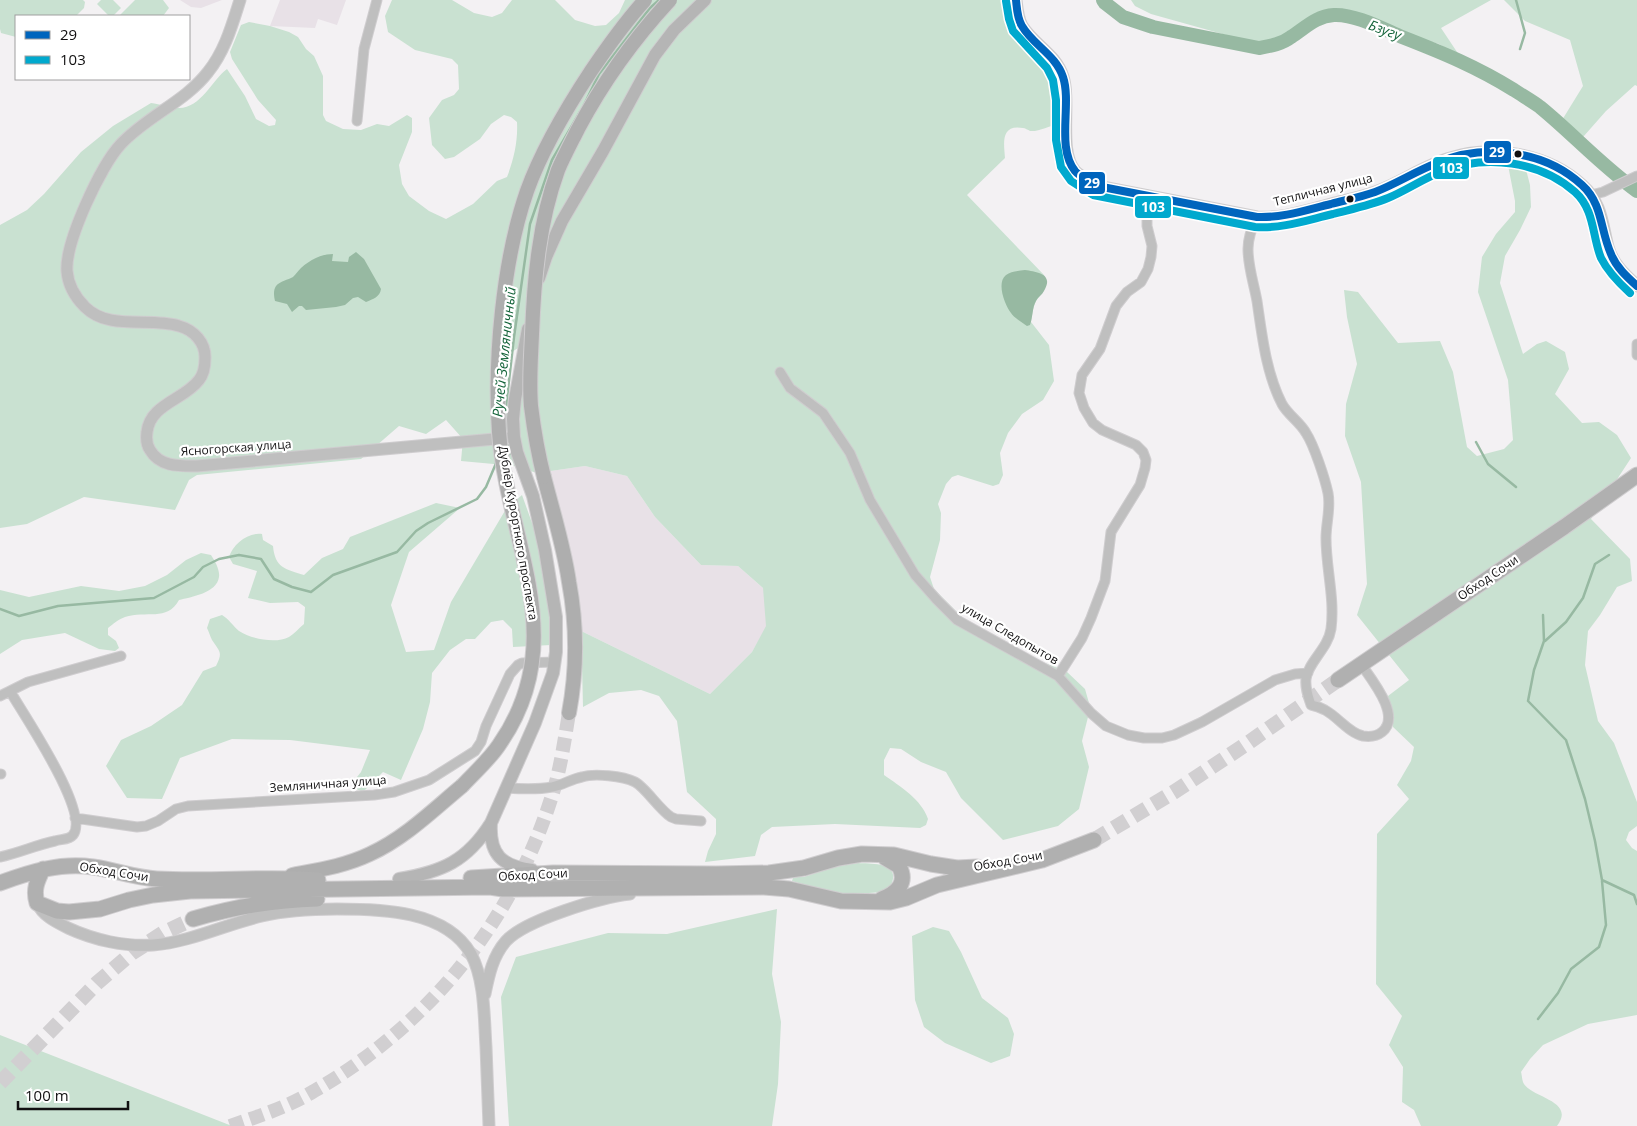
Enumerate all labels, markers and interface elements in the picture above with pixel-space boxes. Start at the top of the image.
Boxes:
legend [15,15,190,80]
water label: Бзугу [1366,15,1406,45]
text: 29 [60,24,77,44]
text: 103 [60,49,86,69]
line badge: 29 [1483,140,1512,164]
text: 29 [1489,142,1505,161]
unlabelled marker [1513,149,1523,159]
line badge: 103 [1432,156,1470,180]
text: 103 [1439,158,1463,177]
street label: Тепличная улица [1272,169,1374,210]
line badge: 29 [1078,171,1106,195]
text: 29 [1084,173,1100,192]
unlabelled marker [1345,194,1355,204]
line badge: 103 [1134,195,1172,219]
text: 103 [1141,197,1165,216]
water label: Ручей Земляничный [487,286,520,418]
street label: Ясногорская улица [180,435,292,460]
street label: Дублёр Курортного проспекта [495,444,542,622]
street label: Обход Сочи [1454,551,1521,604]
street label: улица Следопытов [959,599,1062,668]
street label: Земляничная улица [269,771,387,796]
street label: Обход Сочи [972,846,1044,875]
street label: Обход Сочи [78,858,150,885]
street label: Обход Сочи [498,864,568,885]
scale bar [18,1078,128,1110]
text: 100 m [25,1085,69,1105]

